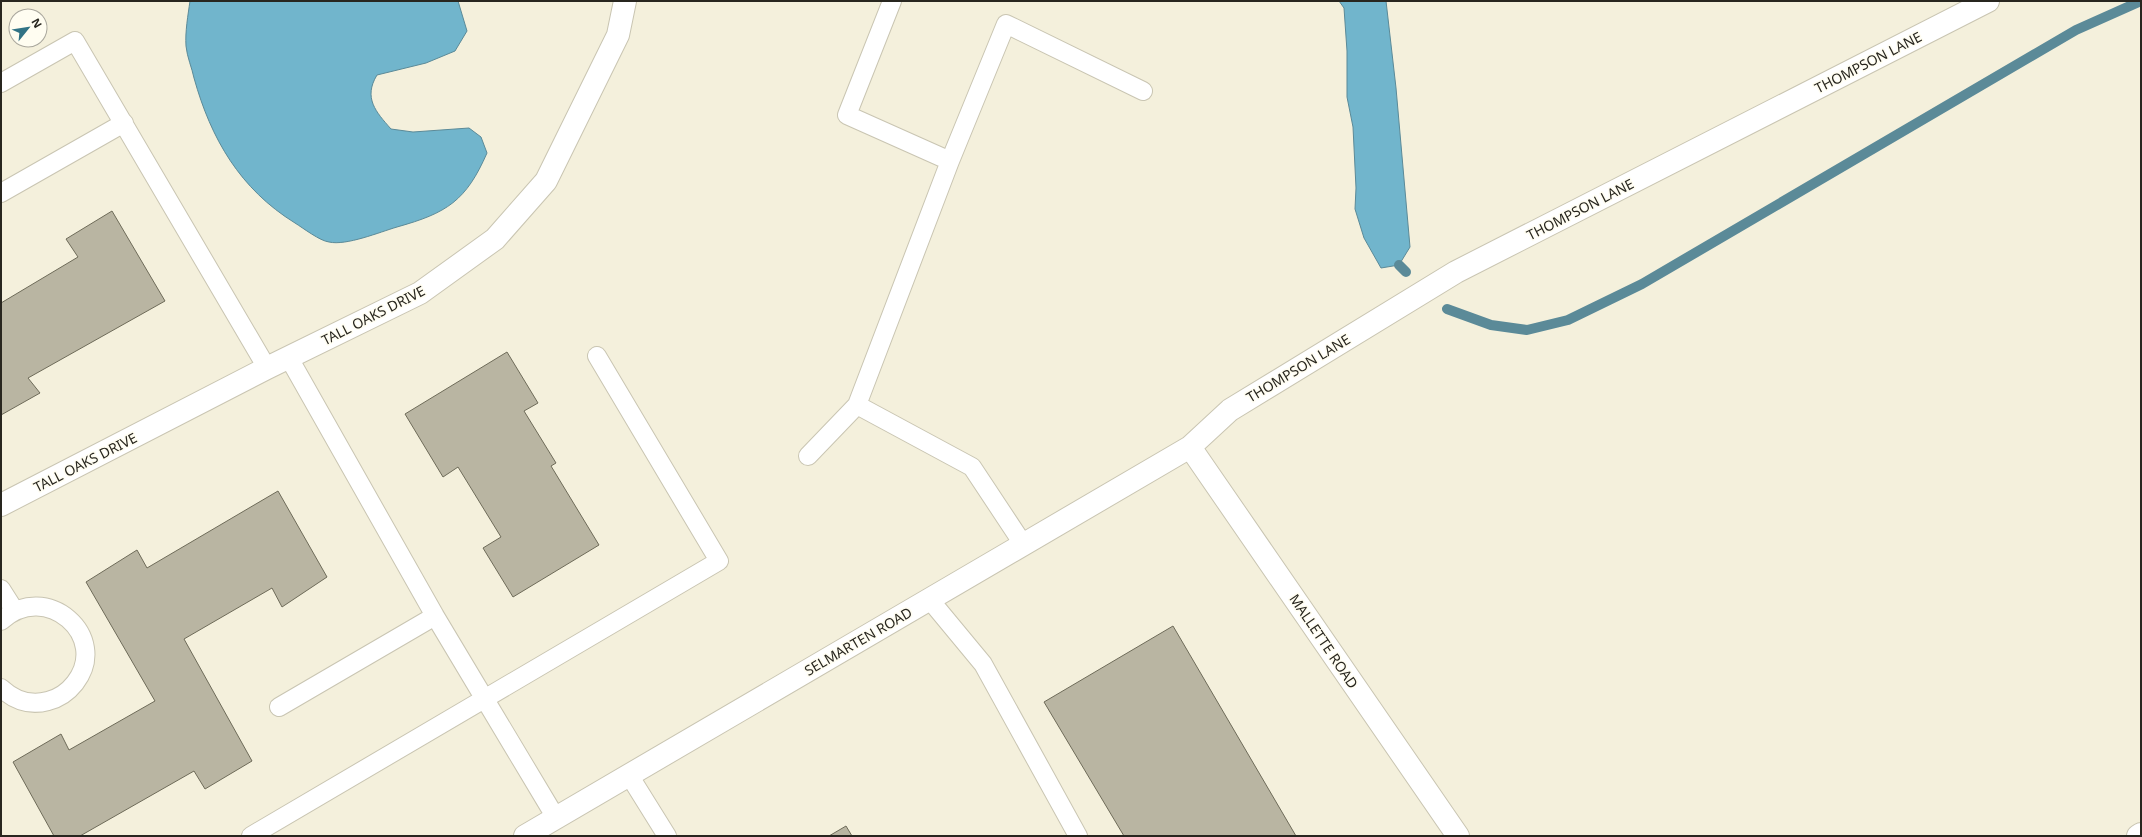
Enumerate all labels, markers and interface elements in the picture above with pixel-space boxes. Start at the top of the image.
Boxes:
north arrow [8,8,48,48]
text: N [28,15,46,30]
street label: THOMPSON LANE [1811,27,1925,97]
street label: THOMPSON LANE [1523,174,1637,244]
street label: TALL OAKS DRIVE [318,281,428,349]
street label: THOMPSON LANE [1243,330,1353,406]
street label: TALL OAKS DRIVE [30,428,140,496]
street label: MALLETTE ROAD [1285,590,1363,692]
street label: SELMARTEN ROAD [801,602,915,680]

